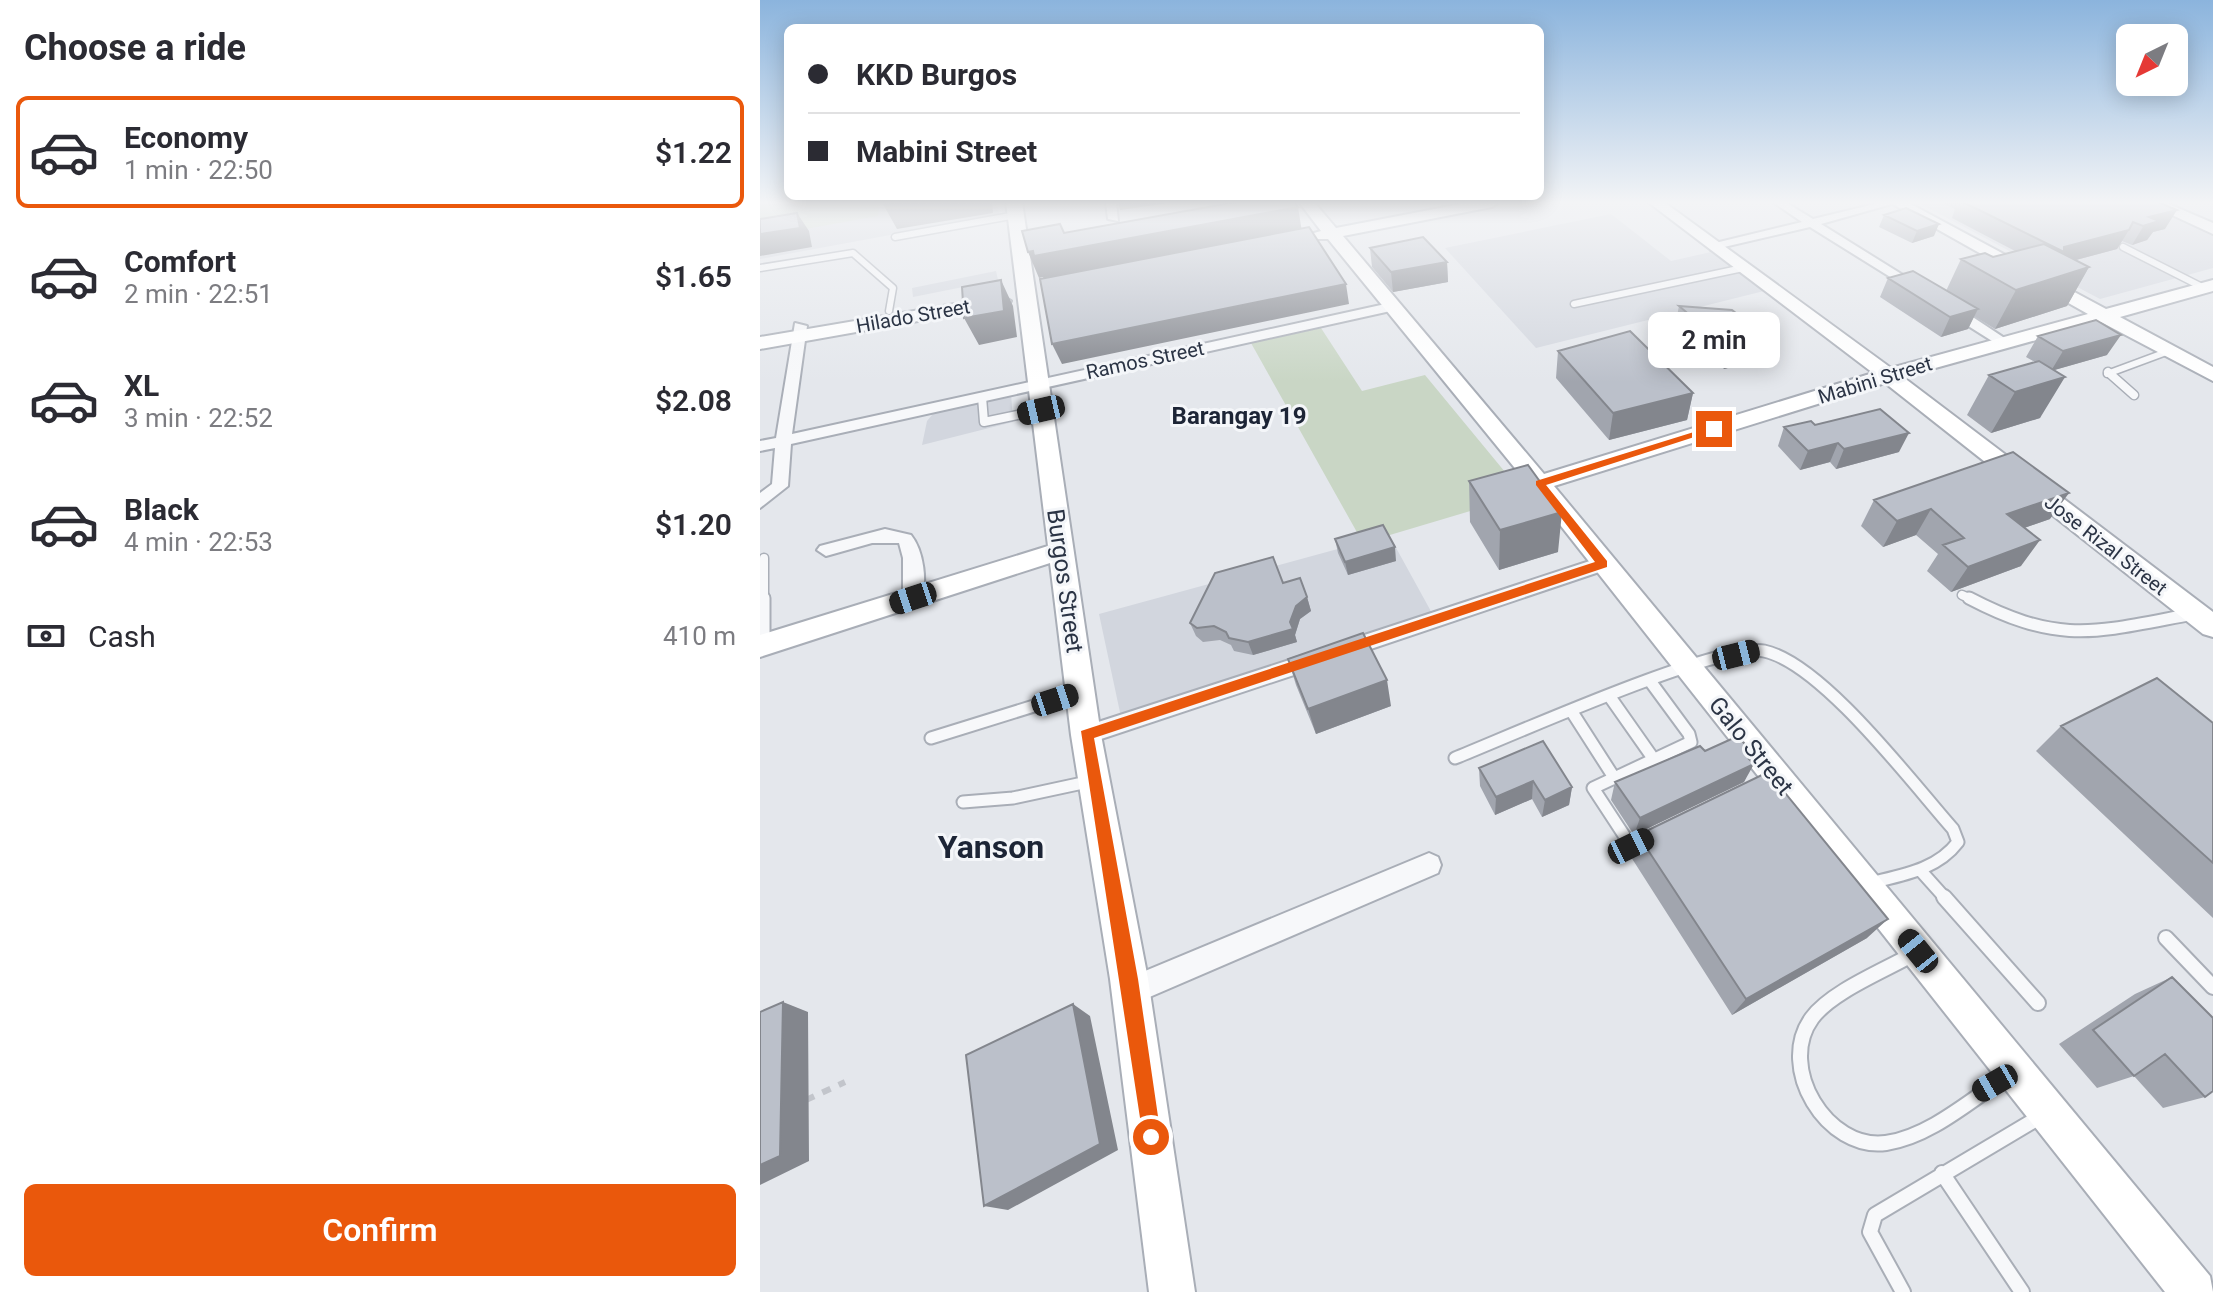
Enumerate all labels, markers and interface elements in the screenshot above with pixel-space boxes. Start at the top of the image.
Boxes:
north arrow [2116,24,2188,96]
map controls [2116,24,2188,96]
text: Choose a ride [24,27,246,69]
text: KKD Burgos [856,57,1017,92]
icon: car [28,116,100,188]
text: Economy [124,120,248,155]
text: Mabini Street [856,134,1037,169]
text: $1.22 [655,135,732,170]
text: 1 min · 22:50 [124,155,273,185]
icon: car [28,240,100,312]
text: Comfort [124,244,236,279]
text: $1.65 [655,259,732,294]
text: 2 min · 22:51 [124,279,273,309]
street label: Hilado Street [854,294,972,338]
callout: 2 min [1648,313,1780,369]
text: 2 min [1681,325,1747,355]
street label: Ramos Street [1084,336,1206,384]
street label: Mabini Street [1815,351,1935,409]
icon: car [28,364,100,436]
text: XL [124,368,159,403]
text: $2.08 [655,383,732,418]
car [1015,393,1067,427]
district label: Barangay 19 [1172,402,1306,430]
text: 3 min · 22:52 [124,403,273,433]
route end [1696,411,1732,447]
icon: car [28,488,100,560]
street label: Jose Rizal Street [2040,490,2172,600]
text: Black [124,492,199,527]
text: $1.20 [655,507,732,542]
street label: Burgos Street [1041,507,1089,655]
text: 4 min · 22:53 [124,527,273,557]
car [886,579,940,617]
icon: cash [24,614,68,658]
text: Cash [88,619,156,654]
text: 410 m [663,621,736,651]
car [1710,638,1762,672]
car [1028,681,1082,719]
street label: Galo Street [1703,691,1799,801]
car [1604,825,1658,867]
district label: Yanson [938,828,1044,866]
car [1894,925,1942,977]
car [1968,1061,2022,1105]
route start [1133,1119,1169,1155]
button: Confirm [24,1184,736,1276]

